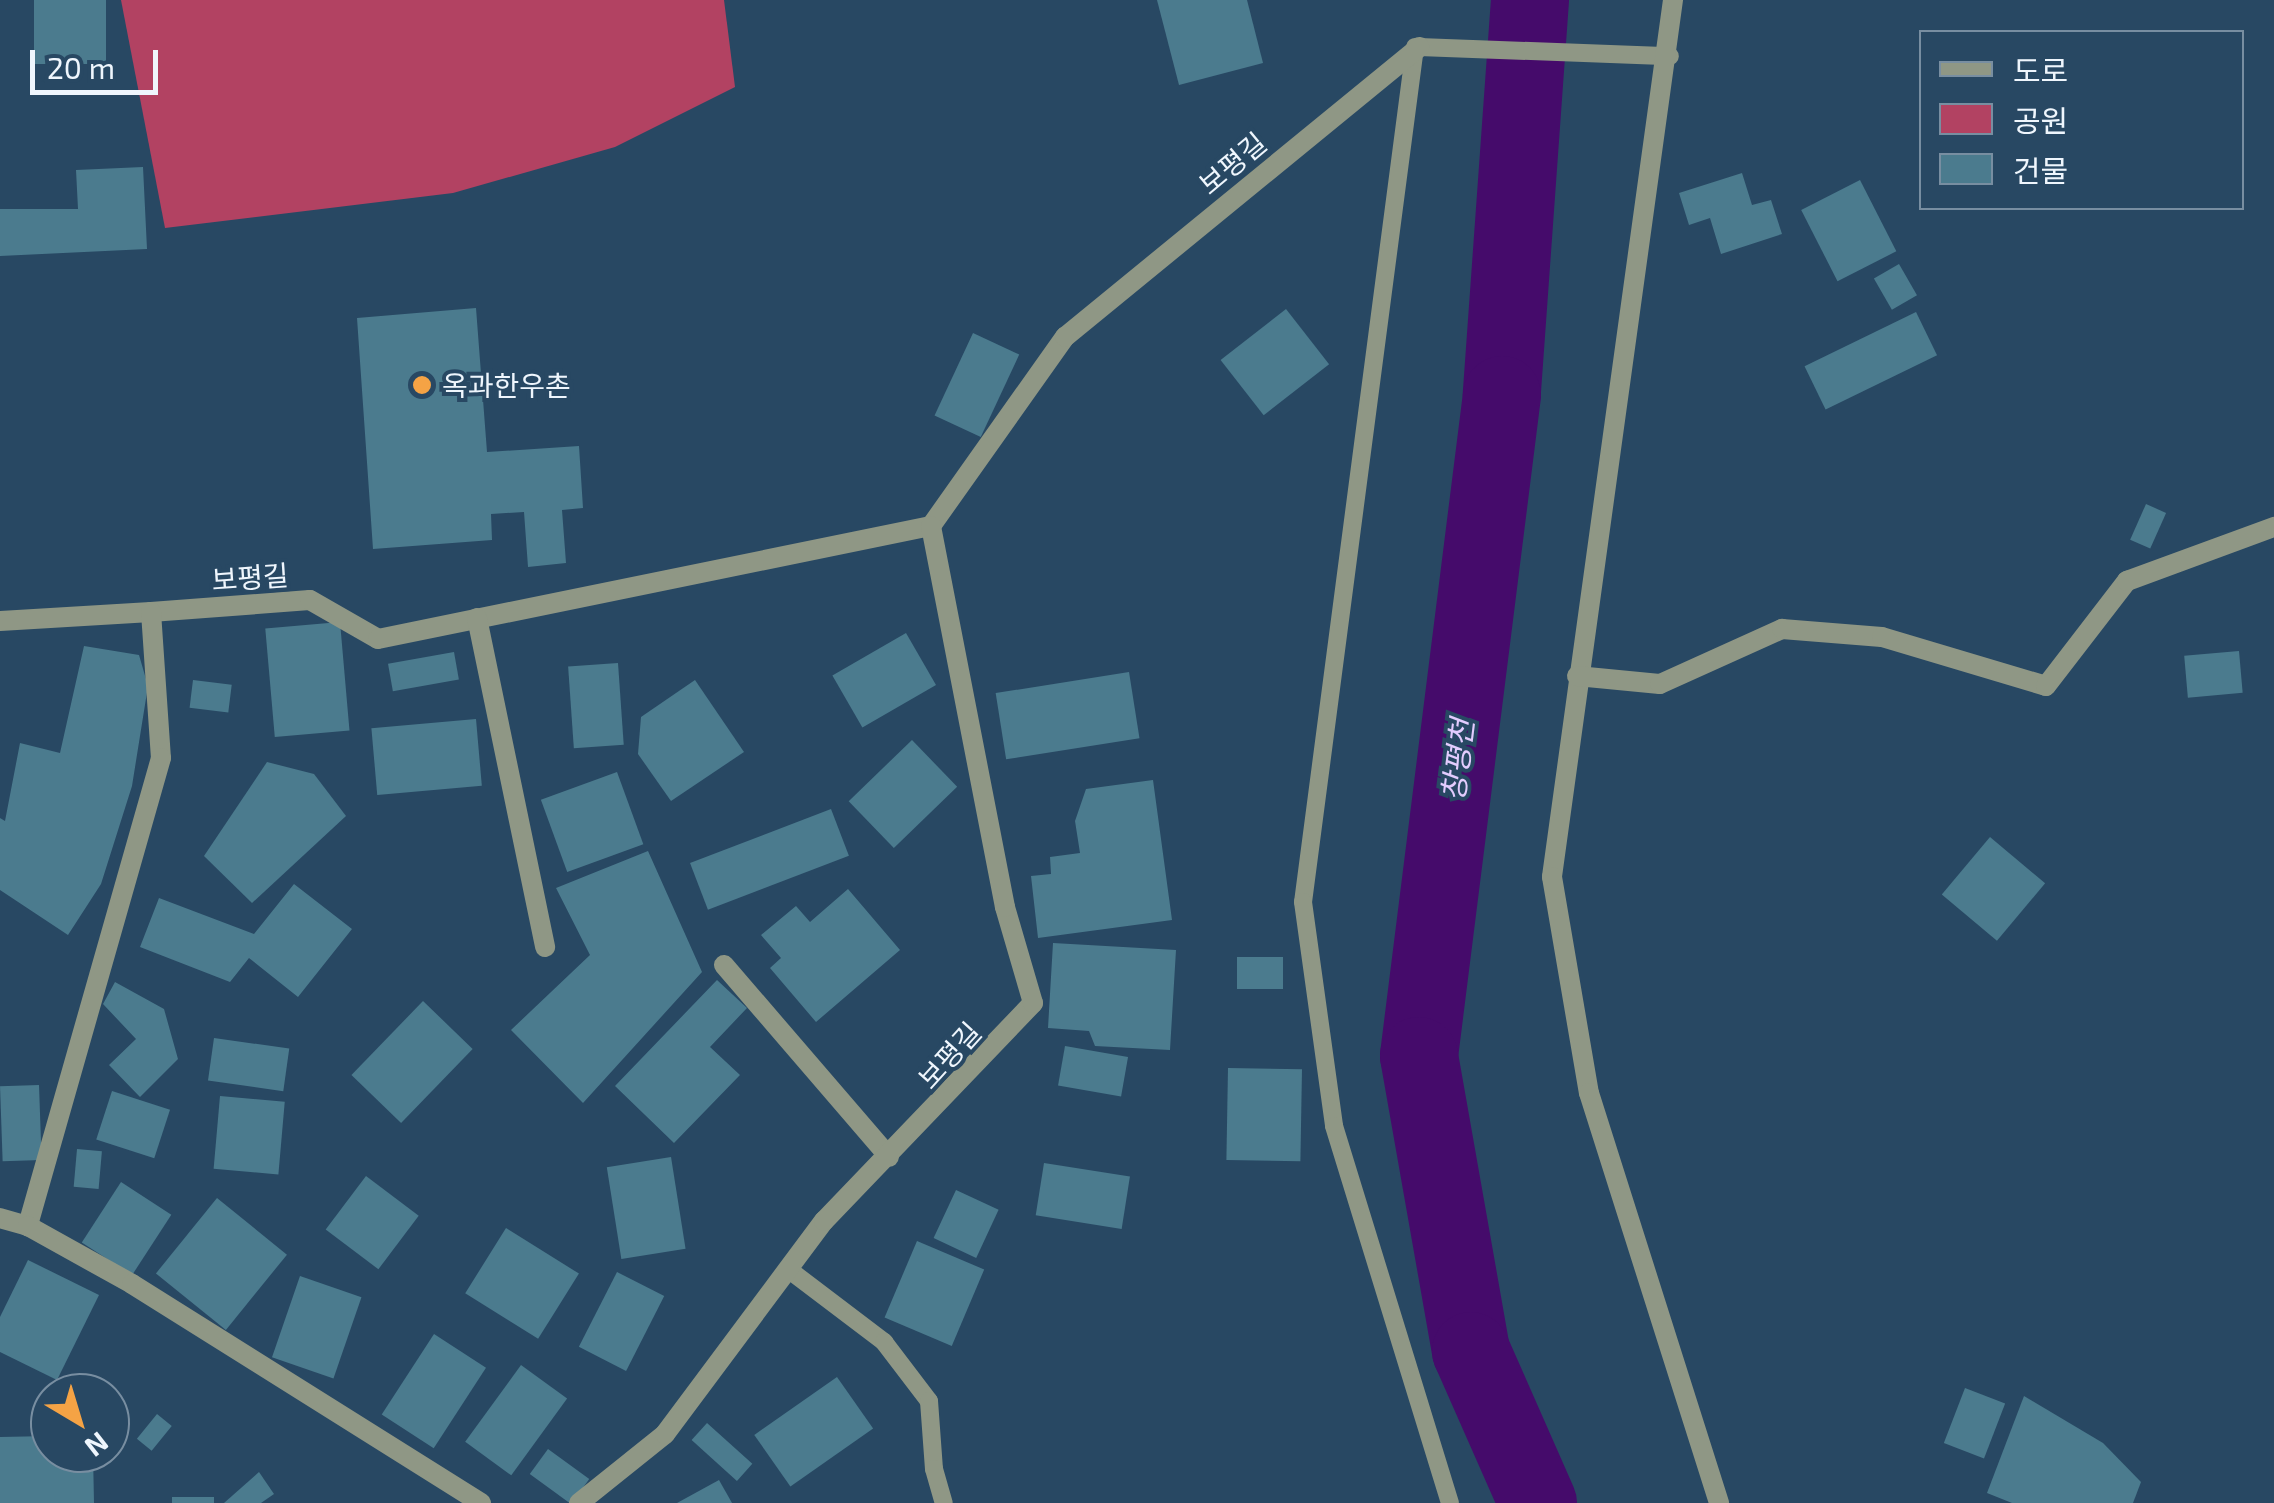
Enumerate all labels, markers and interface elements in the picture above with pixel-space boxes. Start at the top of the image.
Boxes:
scale bar [35,30,162,92]
legend [1919,30,2244,210]
text: 20 m [47,49,115,85]
text: 도로 [2013,52,2068,88]
text: 공원 [2013,102,2068,138]
street label: 보평길 [1192,125,1272,201]
text: 건물 [2013,152,2068,188]
place label: 옥과한우촌 [442,368,571,402]
marker: 옥과한우촌 [411,374,433,396]
street label: 보평길 [210,558,290,596]
water label: 창평천 [1434,717,1480,803]
street label: 보평길 [911,1015,987,1095]
north arrow [30,1373,130,1473]
text: N [79,1425,116,1465]

